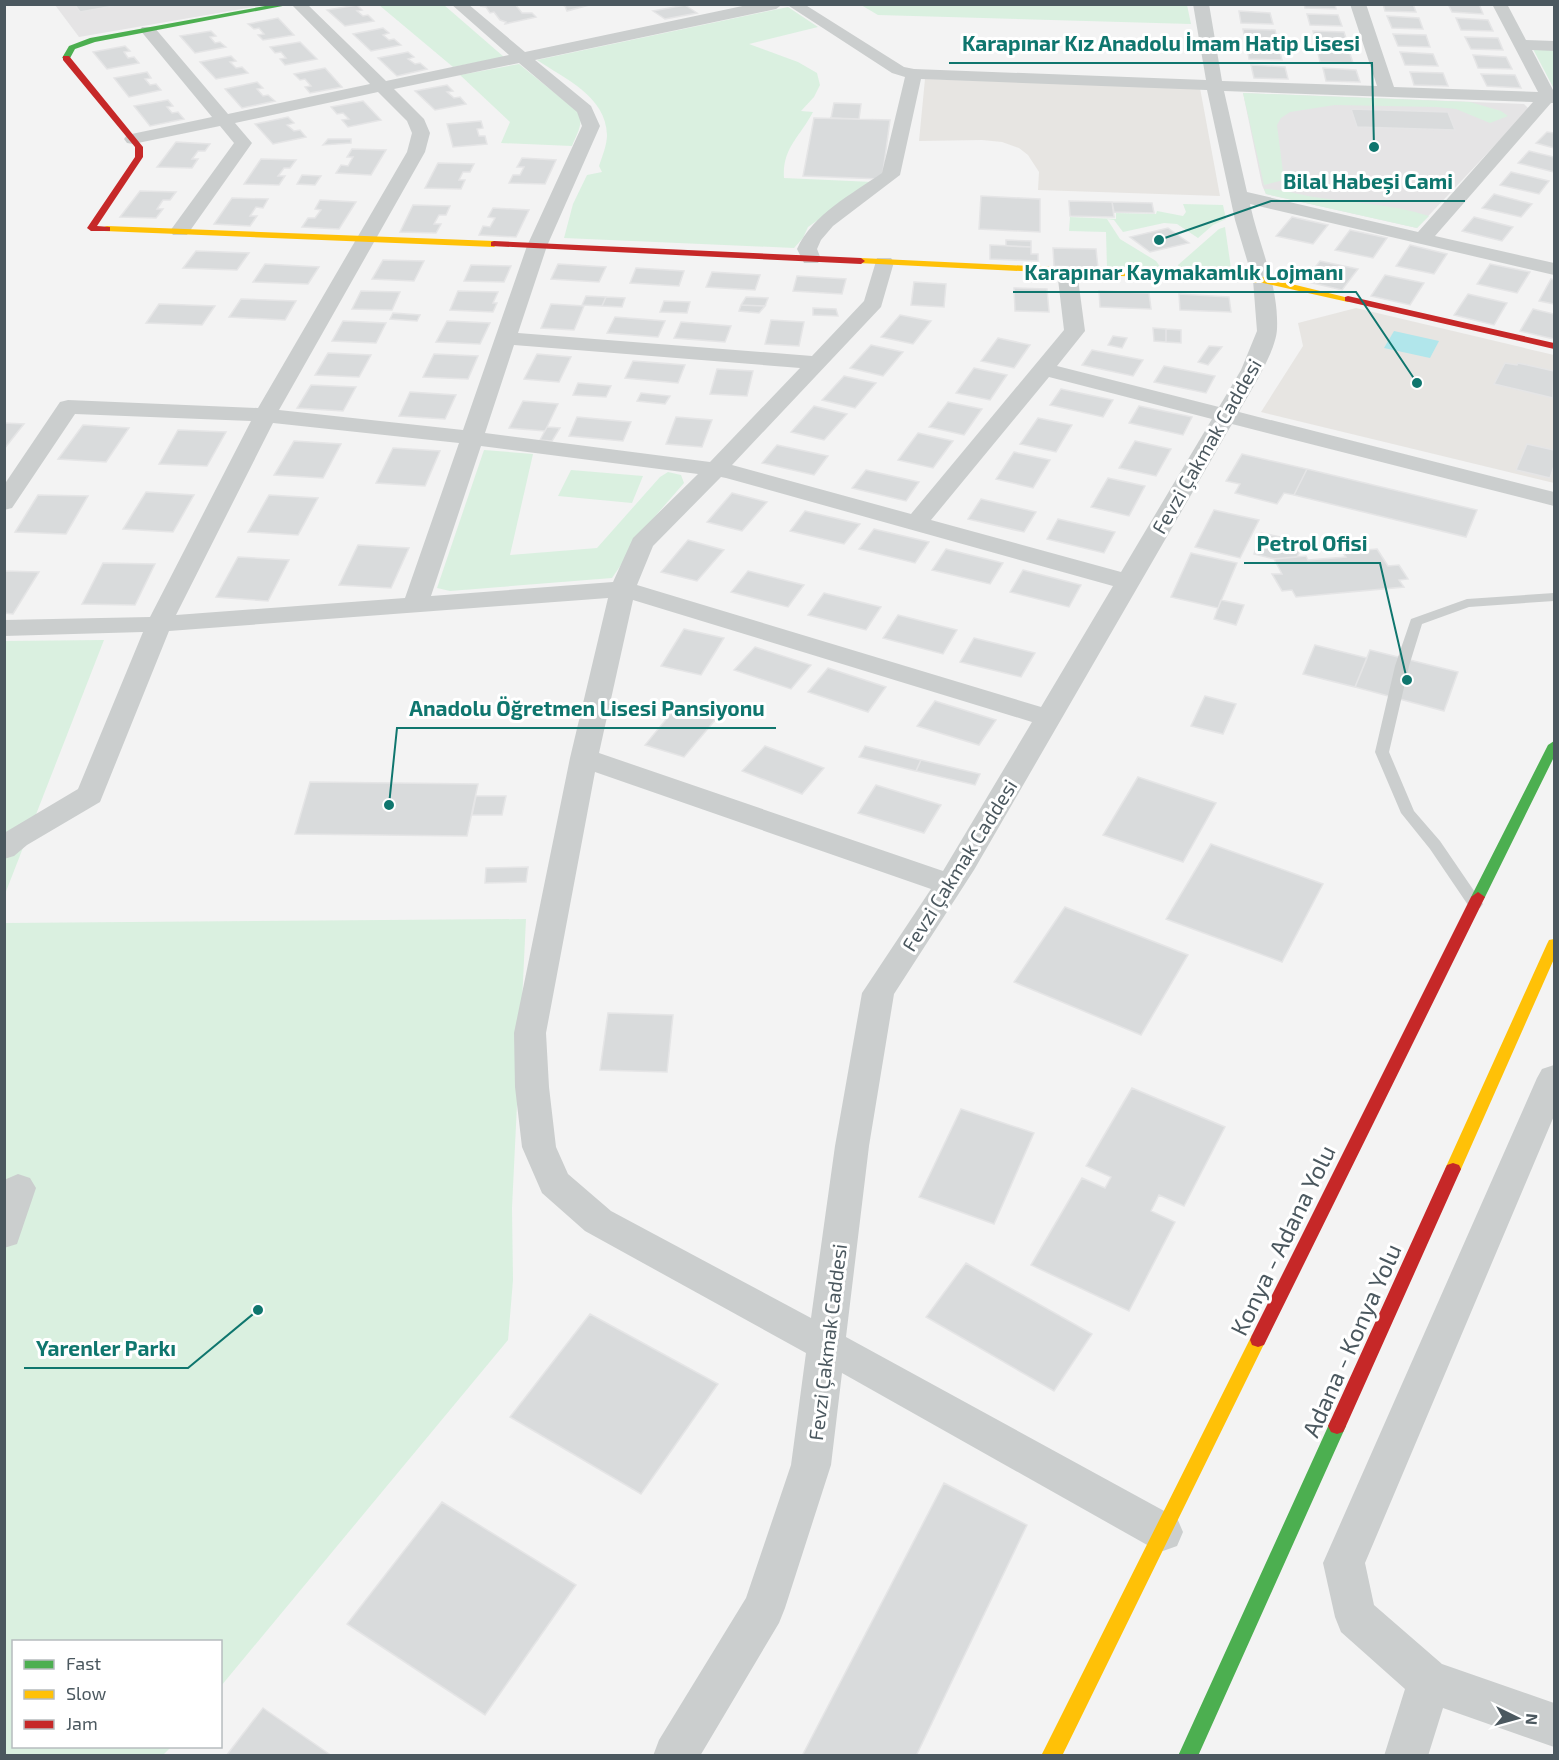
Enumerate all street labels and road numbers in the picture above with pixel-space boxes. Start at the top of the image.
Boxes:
street label: Fevzi Çakmak Caddesi [1146,354,1267,538]
street label: Fevzi Çakmak Caddesi [896,775,1022,956]
street label: Konya - Adana Yolu [1223,1140,1341,1340]
street label: Adana - Konya Yolu [1295,1239,1407,1441]
street label: Fevzi Çakmak Caddesi [803,1242,852,1442]

